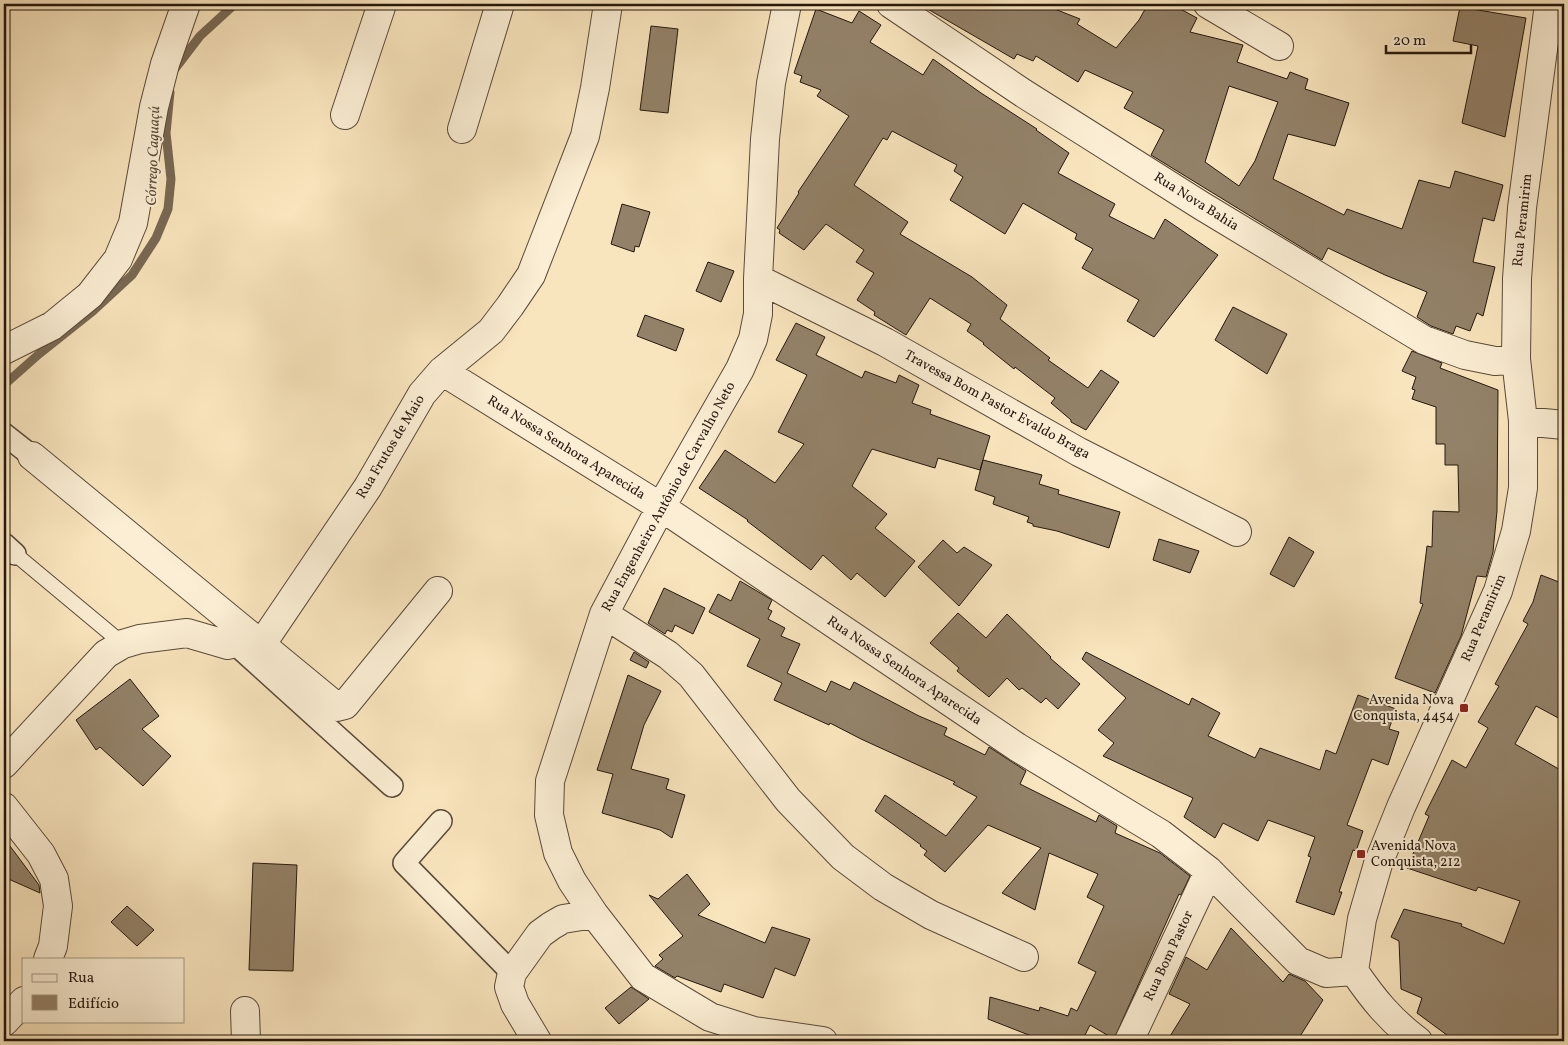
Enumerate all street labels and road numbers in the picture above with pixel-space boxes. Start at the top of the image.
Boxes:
street label: Rua Nova Bahia [1150,168,1242,236]
street label: Rua Peramirim [1509,172,1537,268]
street label: Travessa Bom Pastor Evaldo Braga [901,346,1093,464]
street label: Rua Engenheiro Antônio de Carvalho Neto [598,379,740,615]
street label: Rua Frutos de Maio [352,391,430,503]
street label: Rua Nossa Senhora Aparecida [483,391,649,505]
street label: Rua Peramirim [1457,571,1511,665]
street label: Rua Nossa Senhora Aparecida [823,612,985,730]
street label: Rua Bom Pastor [1140,908,1198,1004]

